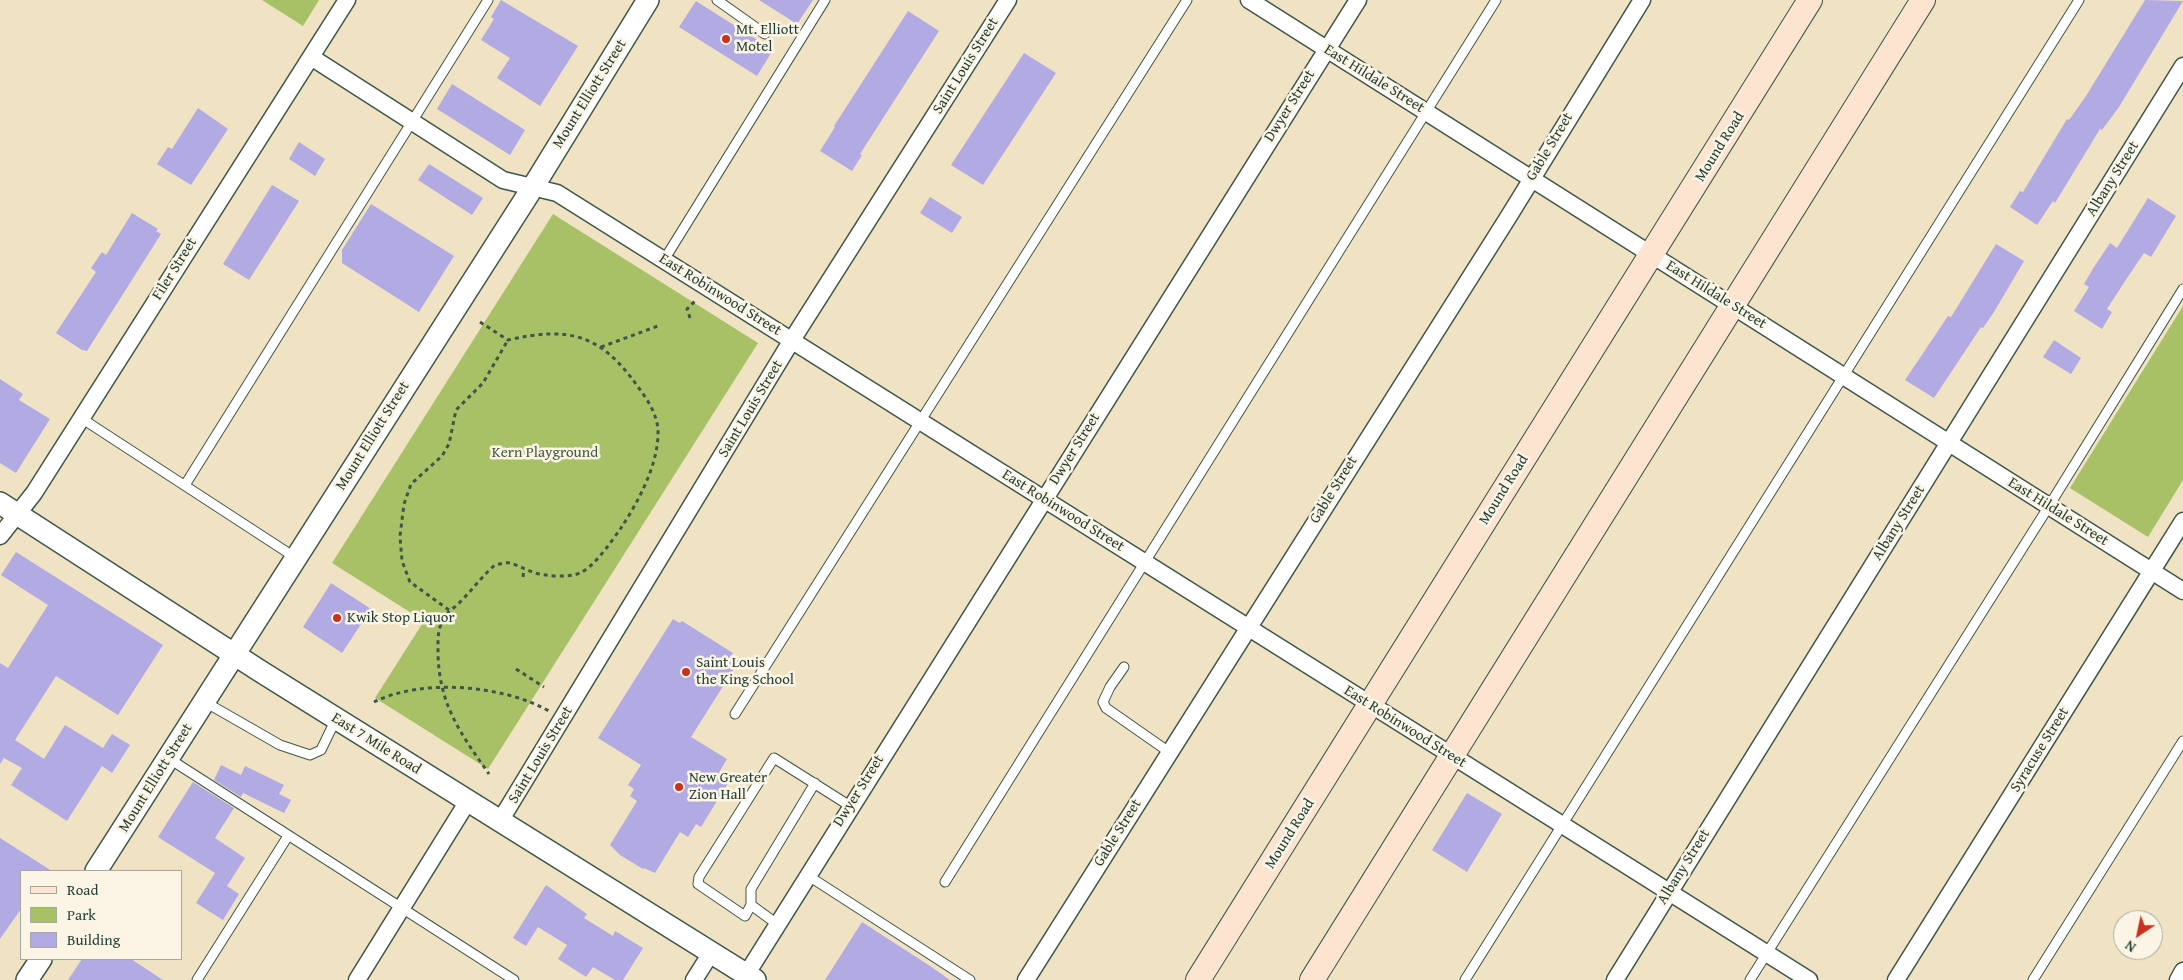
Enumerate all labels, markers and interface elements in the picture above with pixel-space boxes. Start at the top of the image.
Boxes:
street label: Saint Louis Street [929,15,1003,117]
place label: Mt. Elliott Motel [736,21,799,56]
marker: Mt. Elliott Motel [720,33,732,45]
street label: Mount Elliott Street [549,36,631,152]
street label: East Hildale Street [1320,41,1428,117]
street label: Dwyer Street [1261,67,1319,145]
street label: Mound Road [1691,109,1749,185]
street label: Gable Street [1523,110,1577,184]
street label: Albany Street [2083,138,2143,220]
street label: Filer Street [149,234,201,304]
street label: East Robinwood Street [655,250,785,340]
street label: East Hildale Street [1662,257,1770,333]
street label: Saint Louis Street [715,357,787,461]
street label: Mount Elliott Street [332,378,414,494]
street label: Dwyer Street [1046,410,1104,488]
park label: Kern Playground [492,444,598,462]
street label: Mound Road [1475,452,1533,528]
street label: Gable Street [1306,453,1362,527]
street label: East Robinwood Street [998,466,1128,556]
street label: East Hildale Street [2004,474,2112,550]
street label: Albany Street [1869,482,1929,564]
place label: Kwik Stop Liquor [347,609,455,627]
marker: Kwik Stop Liquor [331,612,343,624]
place label: Saint Louis the King School [696,654,794,689]
marker: Saint Louis the King School [680,666,692,678]
street label: East Robinwood Street [1340,682,1470,772]
street label: Saint Louis Street [505,703,577,807]
street label: Syracuse Street [2007,704,2073,796]
street label: East 7 Mile Road [328,709,424,779]
street label: Mount Elliott Street [115,720,197,836]
street label: Dwyer Street [830,752,888,830]
place label: New Greater Zion Hall [689,769,767,804]
marker: New Greater Zion Hall [673,781,685,793]
street label: Gable Street [1090,796,1146,870]
street label: Mound Road [1261,796,1319,872]
street label: Albany Street [1654,826,1714,908]
legend [20,870,182,960]
text: Road [67,879,98,900]
text: Park [67,904,96,925]
north arrow [2113,910,2163,960]
text: Building [67,929,120,950]
text: N [2121,936,2140,958]

